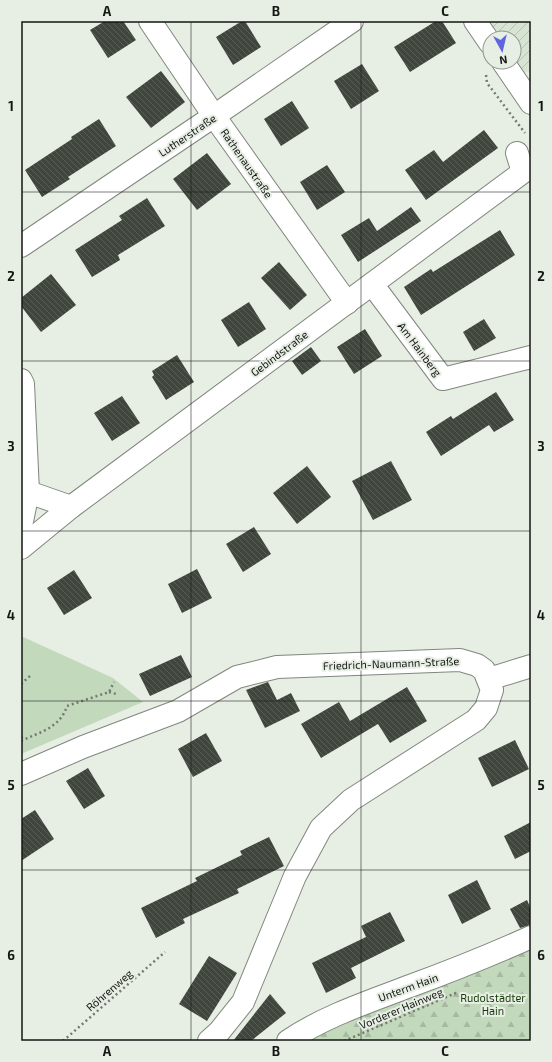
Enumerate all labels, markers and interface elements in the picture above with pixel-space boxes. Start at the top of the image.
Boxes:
text: A [103,3,112,19]
text: B [272,3,280,19]
text: C [441,3,449,19]
north arrow [482,30,522,70]
text: N [499,53,508,67]
text: 1 [8,98,14,114]
text: 1 [538,98,544,114]
street label: Lutherstraße [156,111,218,159]
street label: Rathenaustraße [218,126,276,200]
text: 2 [7,268,15,284]
text: 2 [537,268,545,284]
street label: Am Hainberg [396,319,444,379]
street label: Gebindstraße [248,327,310,379]
text: 3 [7,438,15,454]
text: 3 [537,438,545,454]
text: 4 [7,607,15,623]
text: 4 [537,607,545,623]
street label: Friedrich-Naumann-Straße [323,654,459,672]
text: 5 [7,777,15,793]
text: 5 [537,777,545,793]
text: 6 [7,947,15,963]
text: 6 [537,947,545,963]
street label: Röhrenweg [83,966,135,1014]
street label: Unterm Hain [376,970,440,1004]
street label: Vorderer Hainweg [357,985,445,1031]
park label: Rudolstädter Hain [460,991,526,1017]
text: A [103,1043,112,1059]
text: B [272,1043,280,1059]
text: C [441,1043,449,1059]

